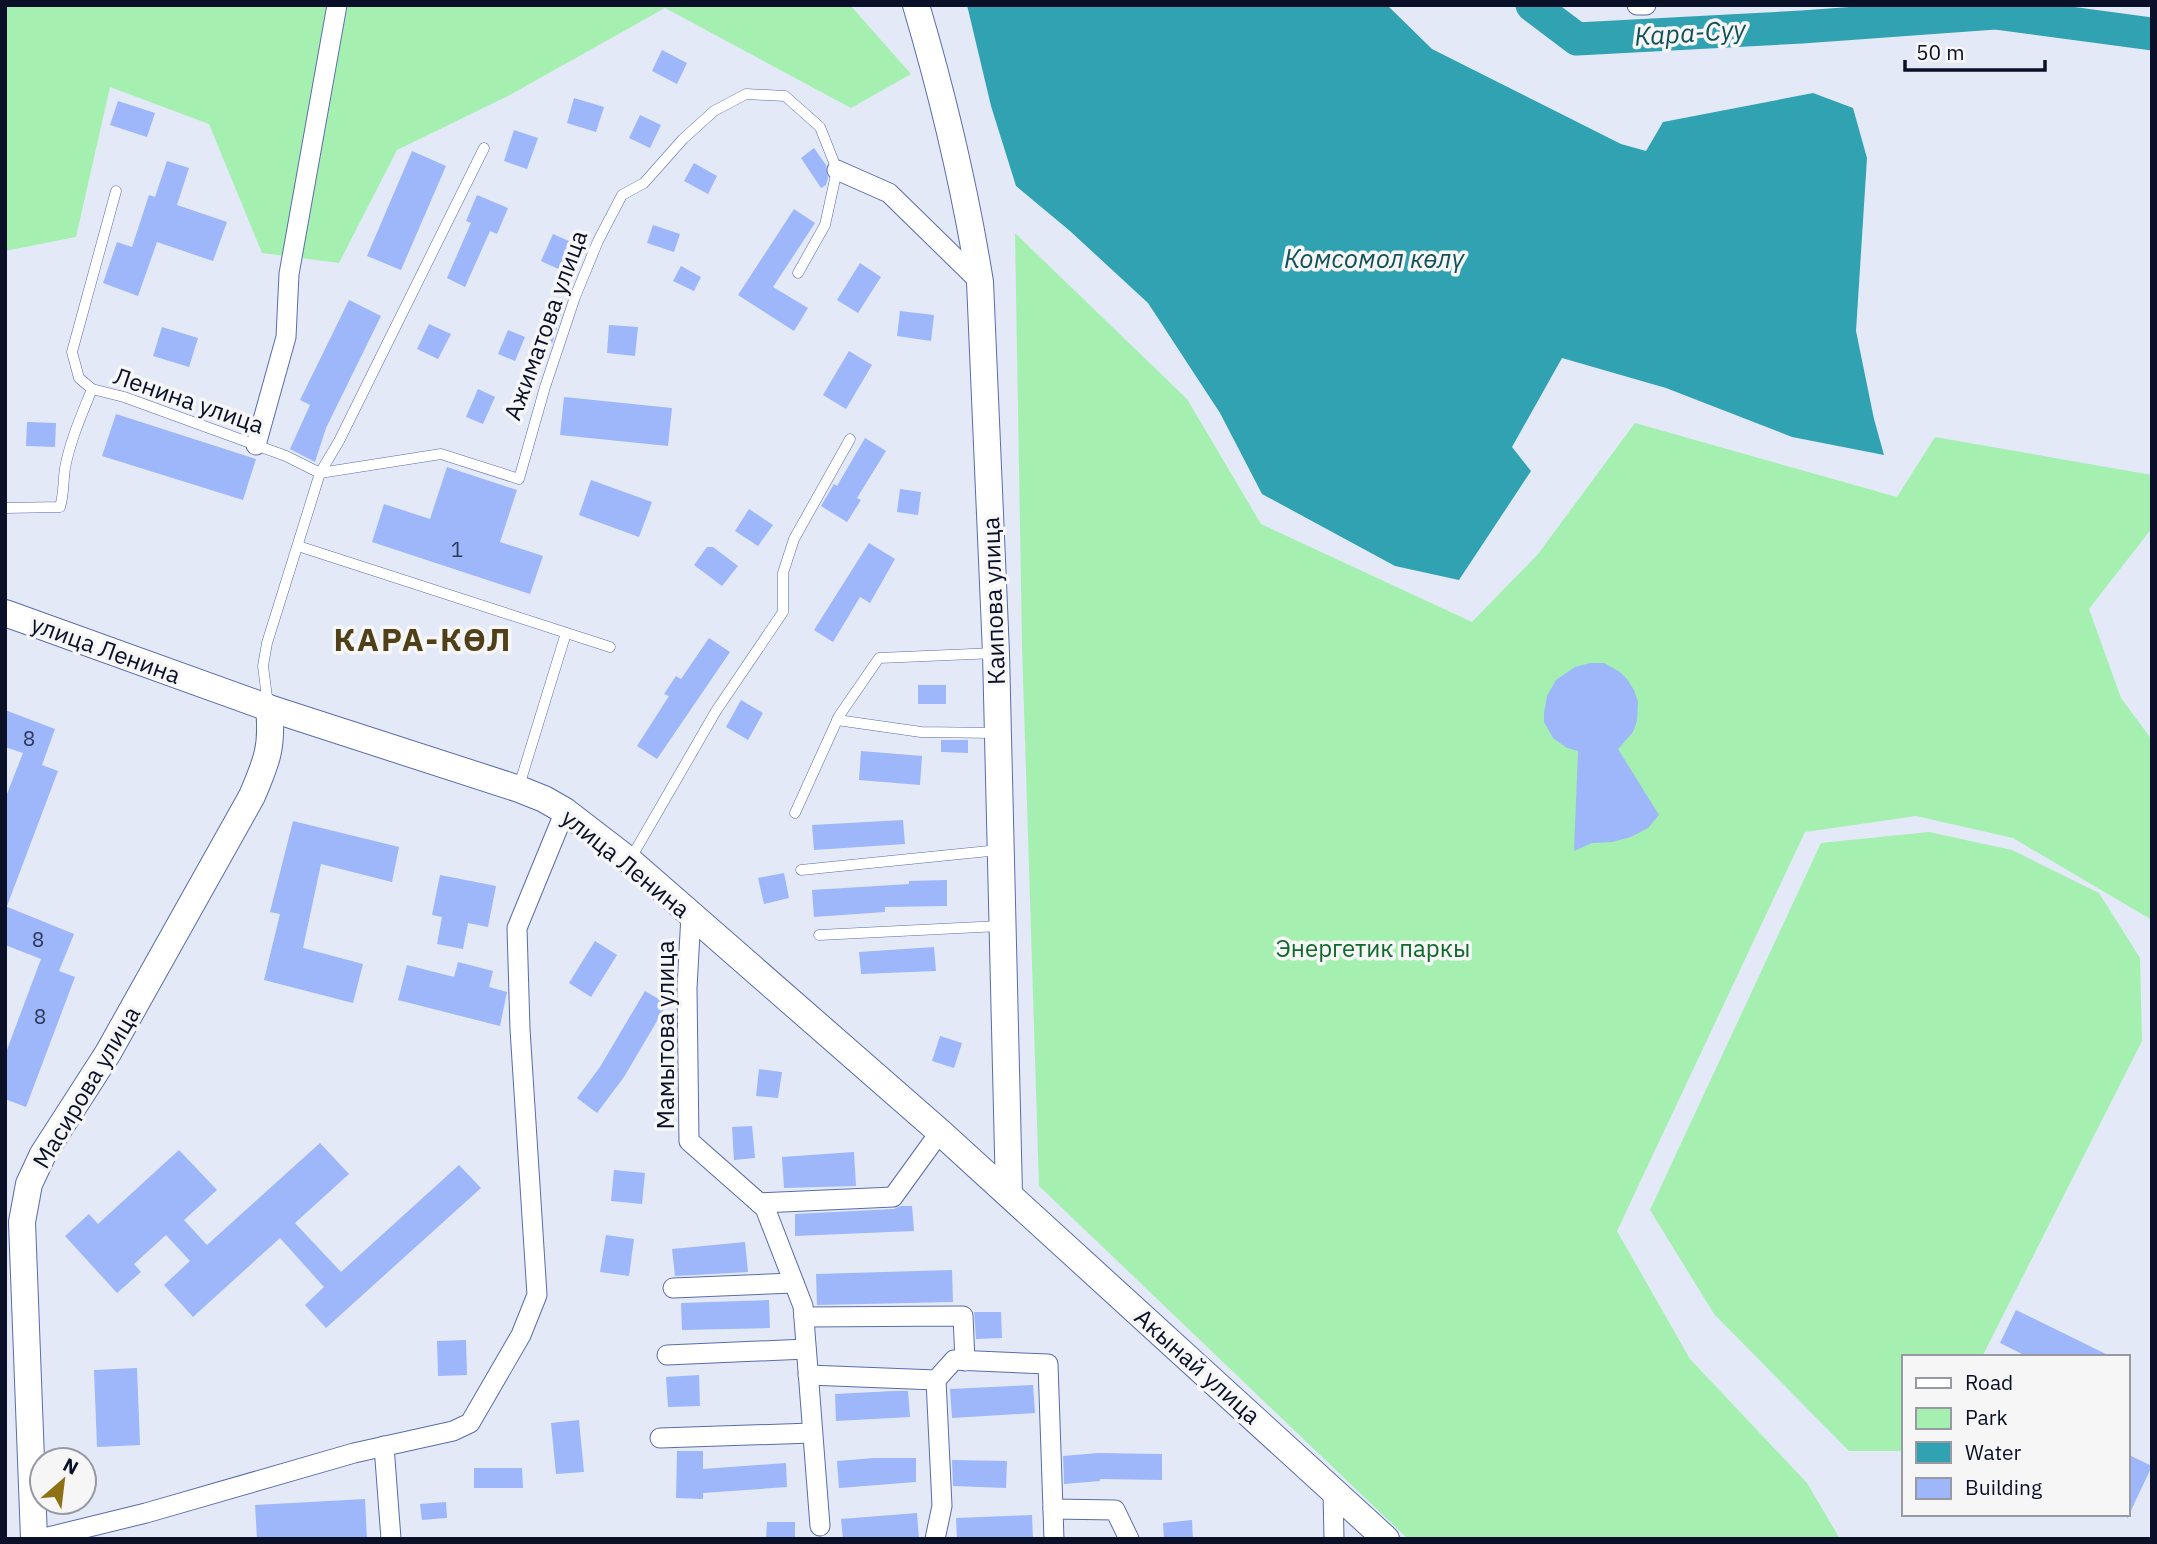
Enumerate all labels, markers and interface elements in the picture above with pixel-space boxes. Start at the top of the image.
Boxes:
water label: Кара-Суу [1633,11,1748,53]
scale bar [1905,28,2045,72]
text: 50 m [1916,38,1965,66]
street label: Ажиматова улица [496,226,594,424]
water label: Комсомол көлү [1284,241,1465,275]
street label: Ленина улица [110,359,269,441]
street label: Каипова улица [974,516,1012,686]
house number: 1 [451,535,463,563]
street label: улица Ленина [27,607,185,691]
district label: КАРА-КӨЛ [334,618,512,660]
house number: 8 [23,724,35,752]
street label: улица Ленина [555,801,697,925]
house number: 8 [32,925,44,953]
park label: Энергетик паркы [1276,932,1470,964]
street label: Мамытова улица [649,940,681,1130]
street label: Масирова улица [25,1000,147,1174]
house number: 8 [34,1002,46,1030]
street label: Акынай улица [1128,1301,1268,1431]
legend [1902,1355,2129,1516]
text: Road [1965,1368,2013,1396]
text: Park [1965,1403,2008,1431]
text: Water [1965,1438,2022,1466]
north arrow [28,1446,98,1516]
text: N [59,1452,83,1480]
text: Building [1965,1473,2042,1501]

